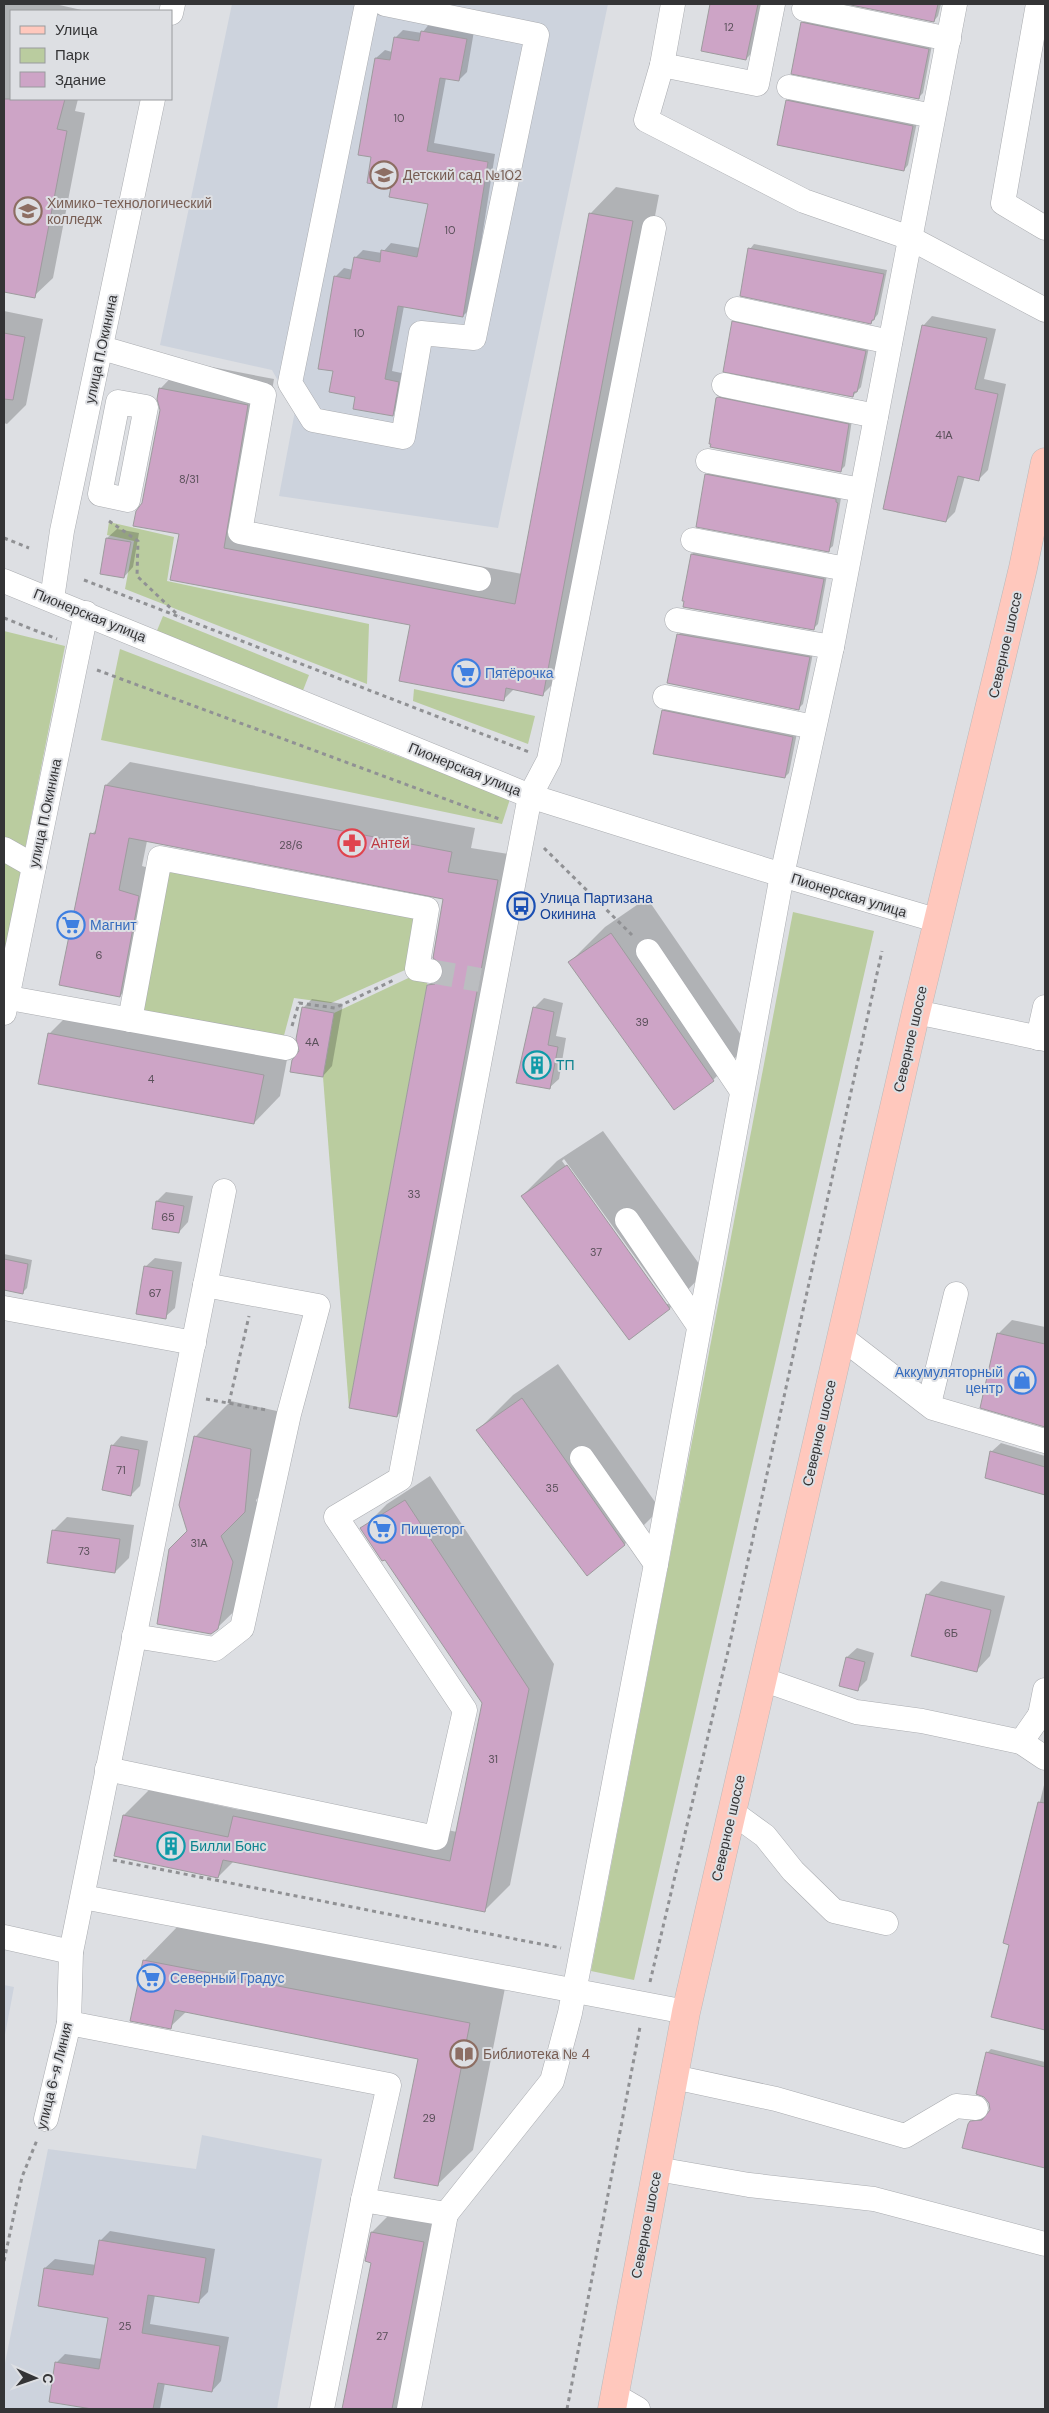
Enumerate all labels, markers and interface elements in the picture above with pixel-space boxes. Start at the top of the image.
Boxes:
legend [10,10,172,100]
text: Улица [55,20,98,40]
house number: 12 [724,20,734,34]
text: Парк [55,45,89,65]
text: Здание [55,70,106,90]
house number: 10 [394,111,404,125]
school or university icon: Детский сад №102 [369,160,399,190]
place label: Детский сад №102 [403,166,522,184]
place label: Химико-технологический колледж [47,194,212,228]
school or university icon: Химико-технологический колледж [13,196,43,226]
house number: 10 [445,223,455,237]
street label: улица П.Окинина [81,293,121,405]
house number: 10 [354,326,364,340]
house number: 41А [935,428,953,442]
house number: 8/31 [179,472,199,486]
street label: Пионерская улица [31,584,149,646]
street label: Северное шоссе [984,590,1026,700]
supermarket icon: Пятёрочка [451,658,481,688]
place label: Пятёрочка [485,664,554,682]
street label: Пионерская улица [406,738,524,800]
street label: улица П.Окинина [25,757,65,869]
pharmacy icon: Антей [337,828,367,858]
place label: Антей [371,834,410,852]
house number: 28/6 [279,838,303,852]
street label: Пионерская улица [789,869,909,921]
place label: Улица Партизана Окинина [540,889,653,923]
bus stop icon: Улица Партизана Окинина [506,891,536,921]
supermarket icon: Магнит [56,910,86,940]
place label: Магнит [90,916,137,934]
house number: 6 [96,948,103,962]
street label: Северное шоссе [889,984,931,1094]
house number: 39 [635,1015,649,1029]
house number: 4А [305,1035,320,1049]
building icon: ТП [522,1050,552,1080]
place label: ТП [556,1056,575,1074]
house number: 4 [148,1072,155,1086]
house number: 33 [407,1187,421,1201]
house number: 65 [161,1210,175,1224]
house number: 37 [590,1245,602,1259]
house number: 67 [149,1286,161,1300]
place label: Аккумуляторный центр [895,1363,1003,1397]
shop icon: Аккумуляторный центр [1007,1365,1037,1395]
street label: Северное шоссе [798,1378,840,1488]
house number: 71 [116,1463,126,1477]
house number: 35 [545,1481,559,1495]
supermarket icon: Пищеторг [367,1514,397,1544]
place label: Пищеторг [401,1520,465,1538]
house number: 31А [190,1536,208,1550]
house number: 73 [78,1544,90,1558]
house number: 6Б [944,1626,958,1640]
house number: 31 [488,1752,498,1766]
street label: Северное шоссе [707,1773,749,1883]
building icon: Билли Бонс [156,1831,186,1861]
place label: Билли Бонс [190,1837,267,1855]
supermarket icon: Северный Градус [136,1963,166,1993]
place label: Северный Градус [170,1969,284,1987]
street label: улица 6-я Линия [32,2020,76,2132]
library icon: Библиотека № 4 [449,2039,479,2069]
place label: Библиотека № 4 [483,2045,591,2063]
house number: 29 [422,2111,436,2125]
street label: Северное шоссе [627,2170,665,2280]
house number: 25 [118,2319,132,2333]
house number: 27 [376,2329,388,2343]
north arrow [10,2353,60,2403]
text: С [39,2373,57,2384]

